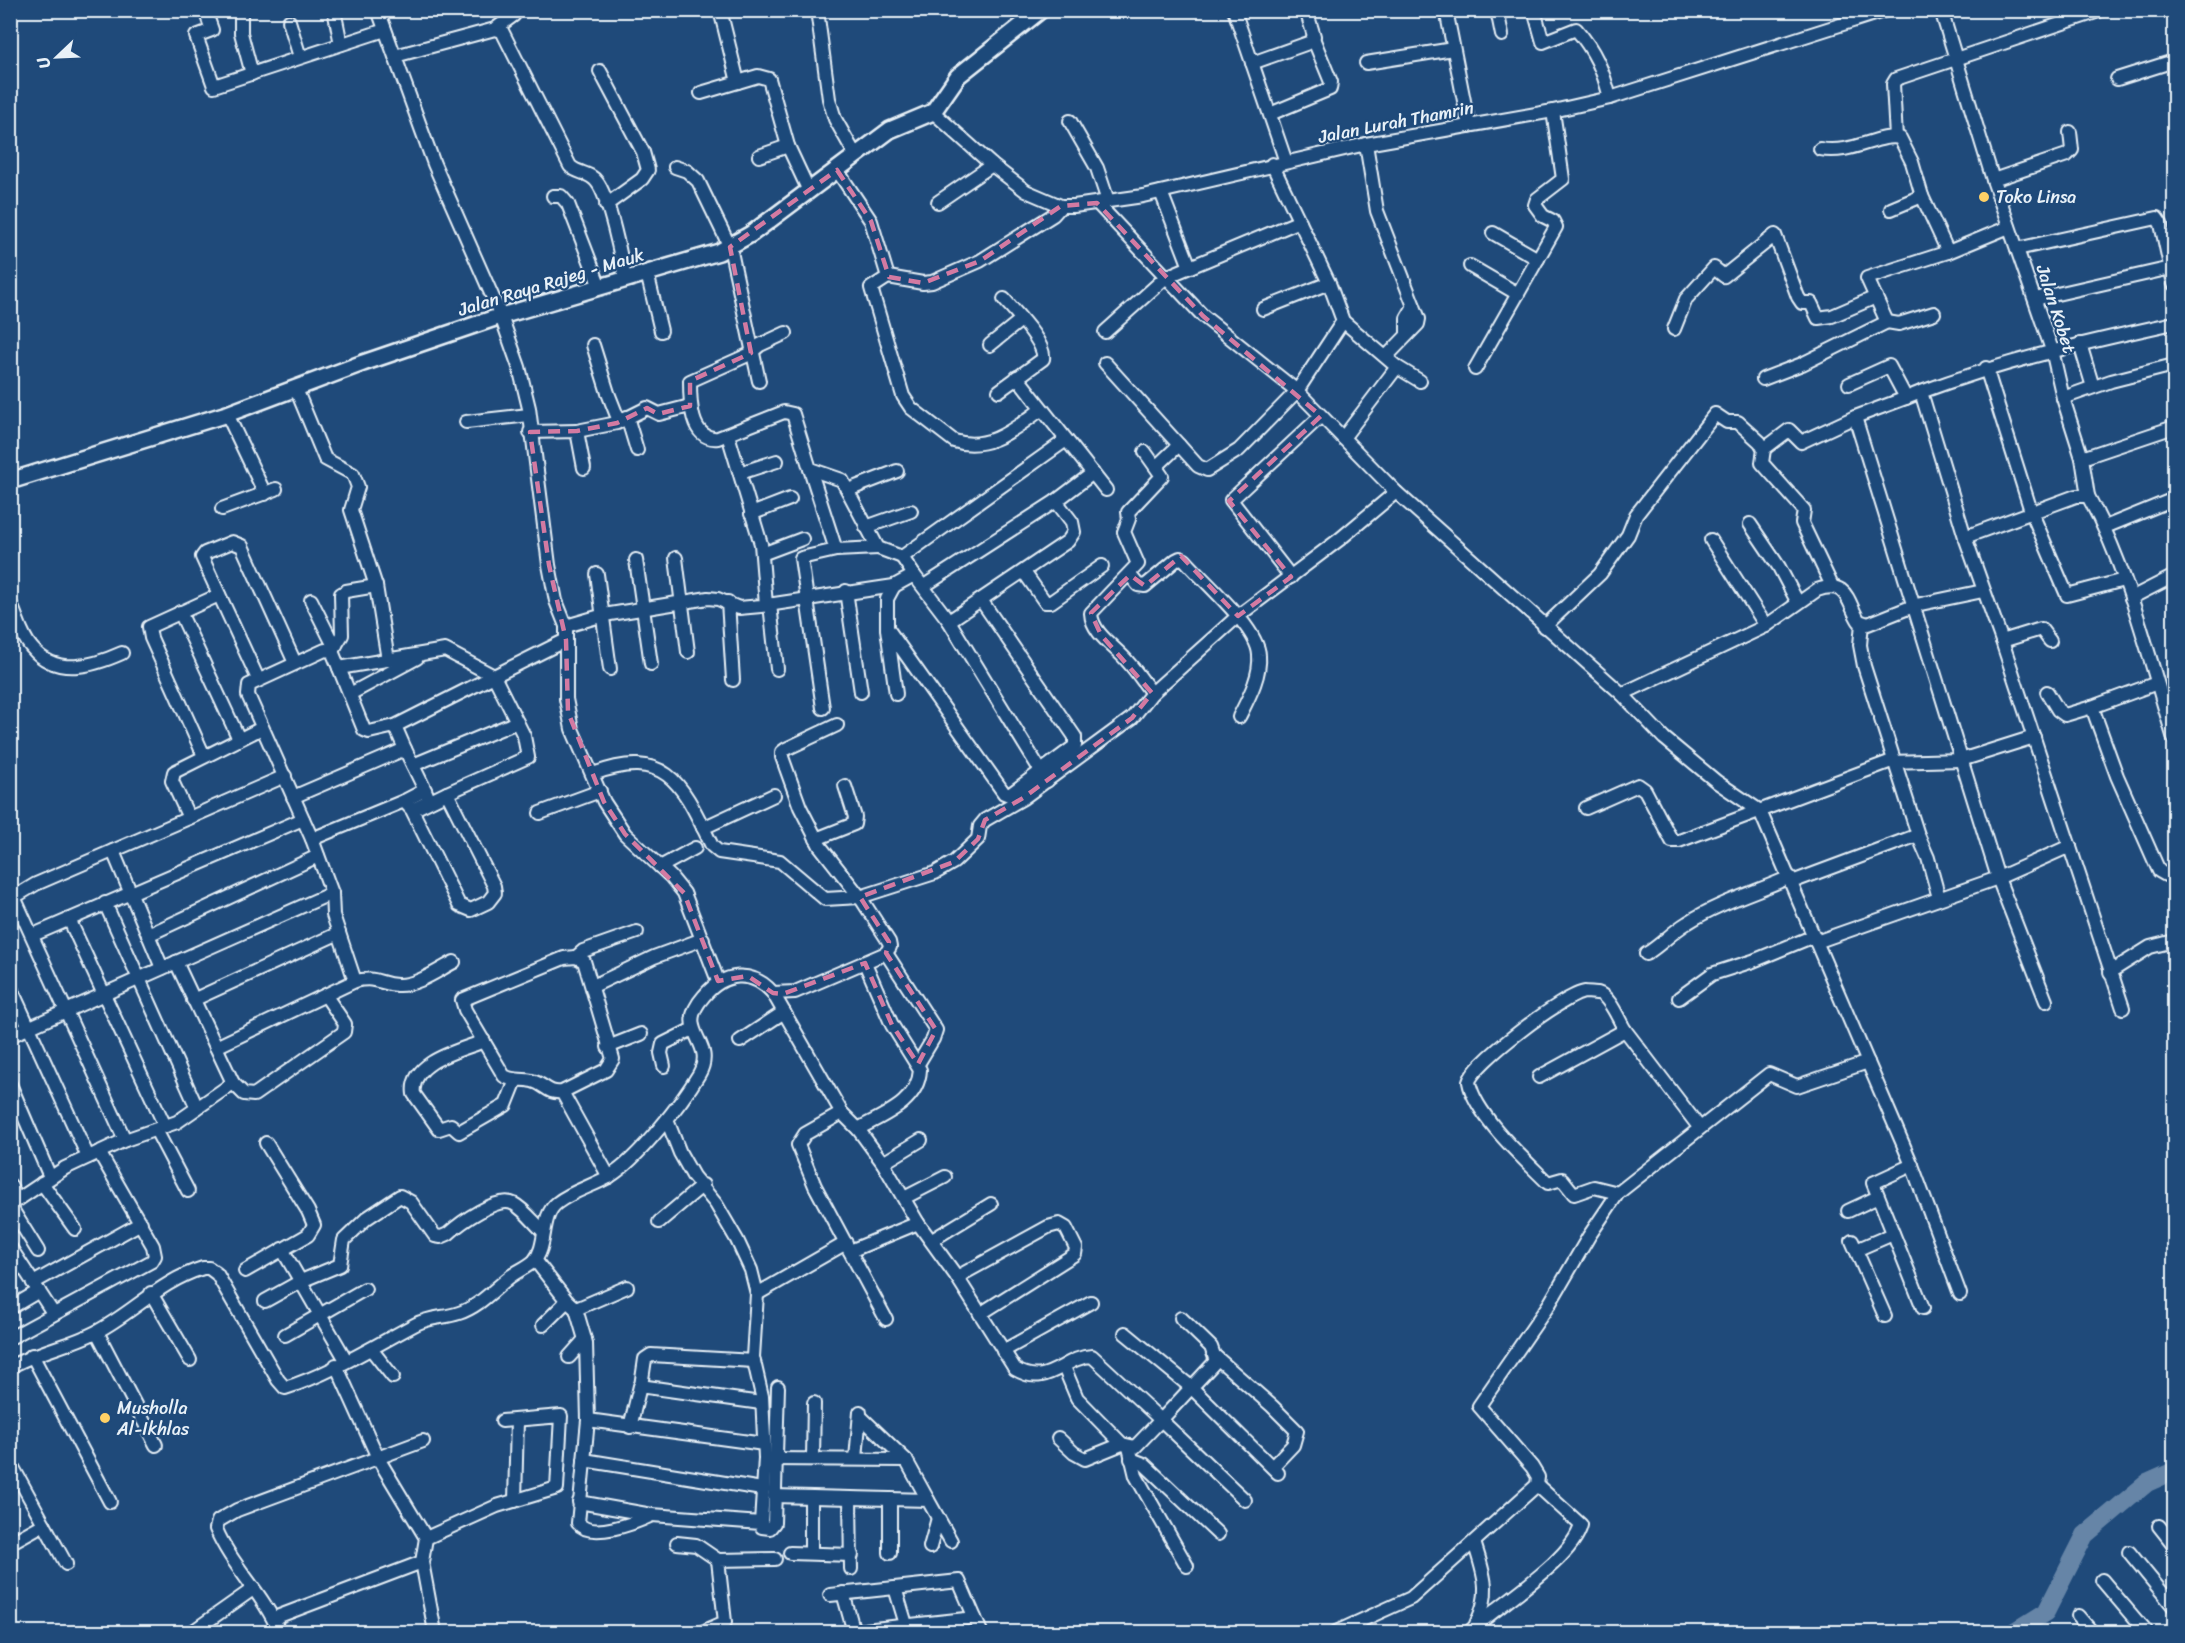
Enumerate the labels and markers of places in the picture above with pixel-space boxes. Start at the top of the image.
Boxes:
place label: Toko Linsa [1996,181,2076,213]
marker: Toko Linsa [1977,190,1991,204]
place label: Musholla Al-Ikhlas [116,1392,190,1445]
marker: Musholla Al-Ikhlas [98,1411,112,1425]

